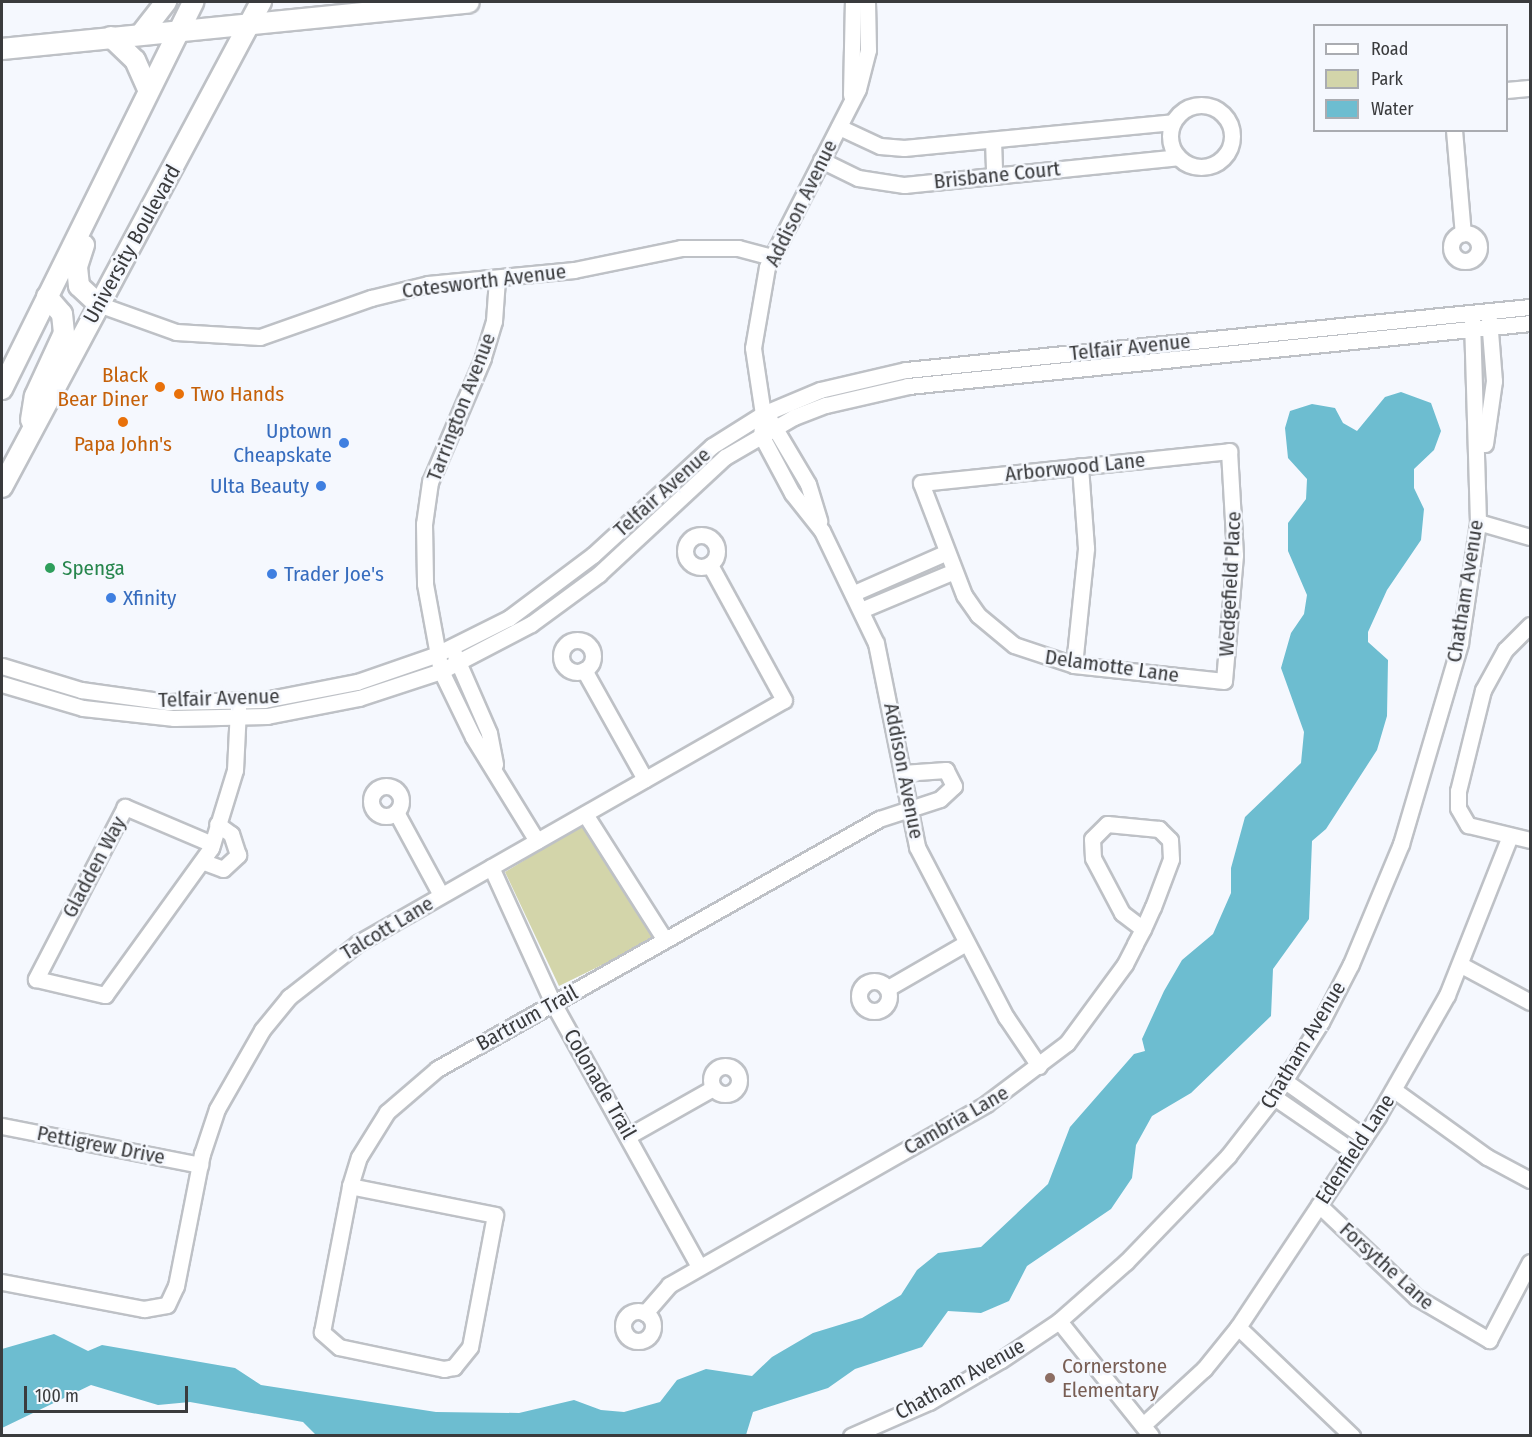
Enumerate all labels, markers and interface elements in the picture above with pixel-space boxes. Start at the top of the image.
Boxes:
legend [1313,24,1508,132]
text: Road [1371,38,1408,60]
text: Park [1371,68,1403,90]
text: Water [1371,98,1414,120]
street label: Addison Avenue [759,135,843,271]
street label: Brisbane Court [932,156,1062,194]
street label: University Boulevard [78,160,186,328]
street label: Cotesworth Avenue [401,258,567,304]
street label: Telfair Avenue [1068,328,1192,366]
street label: Tarrington Avenue [421,329,501,485]
place label: Black Bear Diner [58,362,148,412]
marker: Black Bear Diner [153,380,167,394]
place label: Two Hands [191,381,284,407]
marker: Two Hands [172,387,186,401]
marker: Papa John's [116,415,130,429]
place label: Uptown Cheapskate [233,418,332,468]
place label: Papa John's [74,431,172,457]
marker: Uptown Cheapskate [337,436,351,450]
street label: Telfair Avenue [608,442,716,542]
street label: Arborwood Lane [1004,447,1146,487]
place label: Ulta Beauty [210,473,309,499]
marker: Ulta Beauty [314,479,328,493]
street label: Wedgefield Place [1214,511,1246,657]
street label: Chatham Avenue [1441,518,1489,664]
place label: Spenga [62,555,125,581]
marker: Spenga [43,561,57,575]
place label: Trader Joe's [284,561,384,587]
marker: Trader Joe's [265,567,279,581]
place label: Xfinity [123,585,176,611]
marker: Xfinity [104,591,118,605]
street label: Delamotte Lane [1043,644,1181,688]
street label: Telfair Avenue [158,683,280,713]
street label: Addison Avenue [878,701,930,841]
street label: Gladden Way [57,812,131,922]
street label: Talcott Lane [336,891,438,965]
street label: Chatham Avenue [1255,977,1351,1113]
street label: Bartrum Trail [472,980,582,1056]
street label: Colonade Trail [558,1025,642,1143]
street label: Cambria Lane [899,1080,1013,1160]
street label: Edenfield Lane [1310,1089,1400,1209]
street label: Pettigrew Drive [35,1120,167,1170]
street label: Forsythe Lane [1334,1217,1440,1315]
street label: Chatham Avenue [891,1333,1029,1425]
place label: Cornerstone Elementary [1062,1353,1167,1403]
marker: Cornerstone Elementary [1043,1371,1057,1385]
scale bar [27,1374,190,1412]
text: 100 m [35,1385,79,1407]

